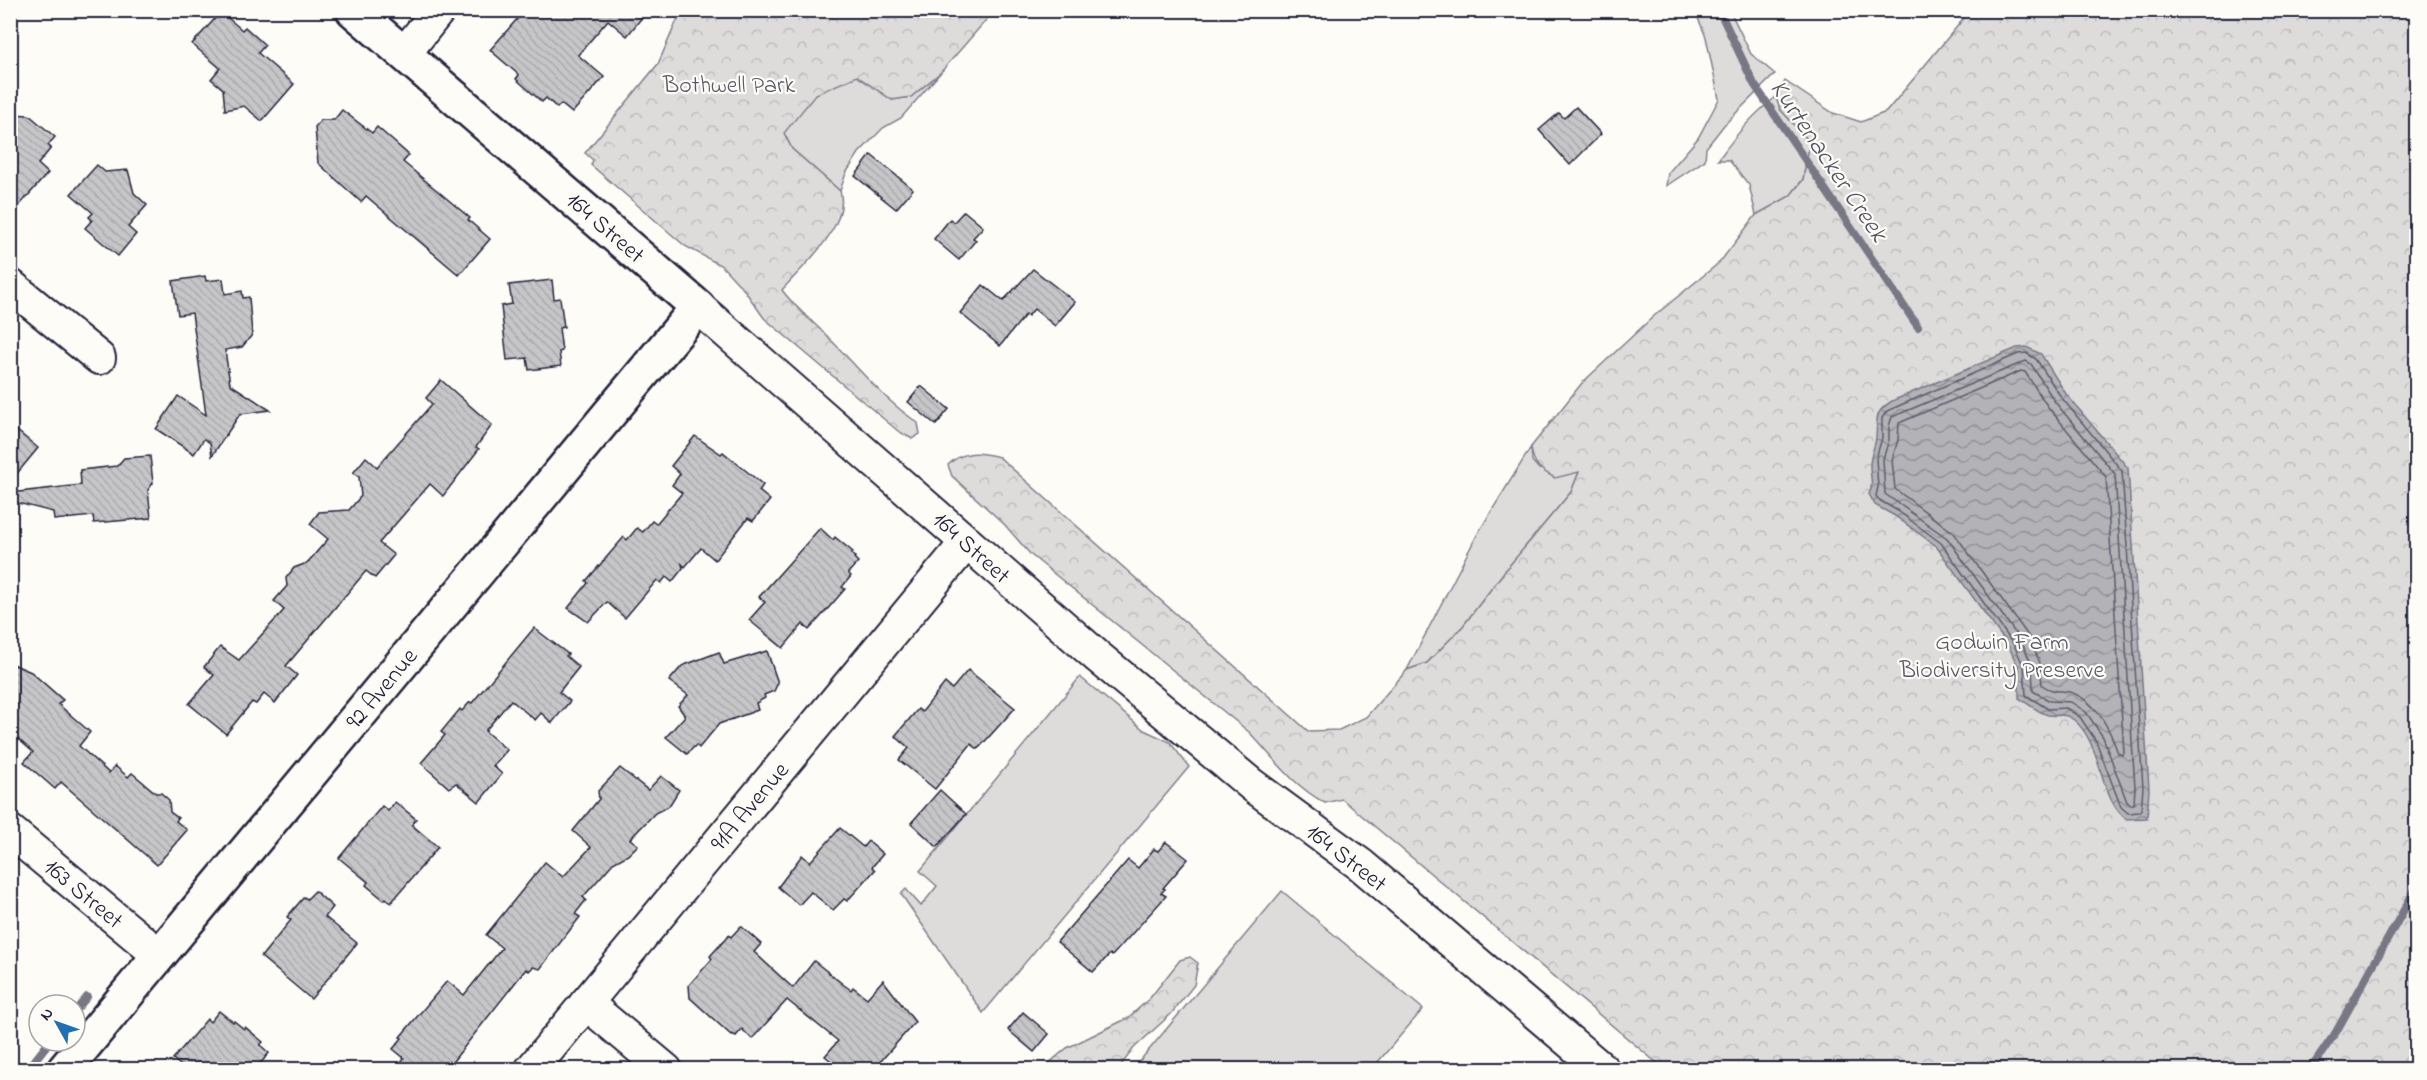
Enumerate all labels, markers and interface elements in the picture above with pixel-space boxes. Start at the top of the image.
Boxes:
park label: Bothwell Park [662,69,795,104]
water label: Kurtenacker Creek [1759,73,1897,252]
street label: 164 Street [557,185,652,273]
street label: 164 Street [923,504,1017,594]
park label: Godwin Farm Biodiversity Preserve [1899,626,2105,690]
street label: 92 Avenue [338,641,428,738]
street label: 91A Avenue [703,755,799,860]
street label: 164 Street [1297,816,1393,902]
street label: 163 Street [35,851,130,939]
north arrow [27,993,87,1053]
text: N [34,1003,60,1026]

